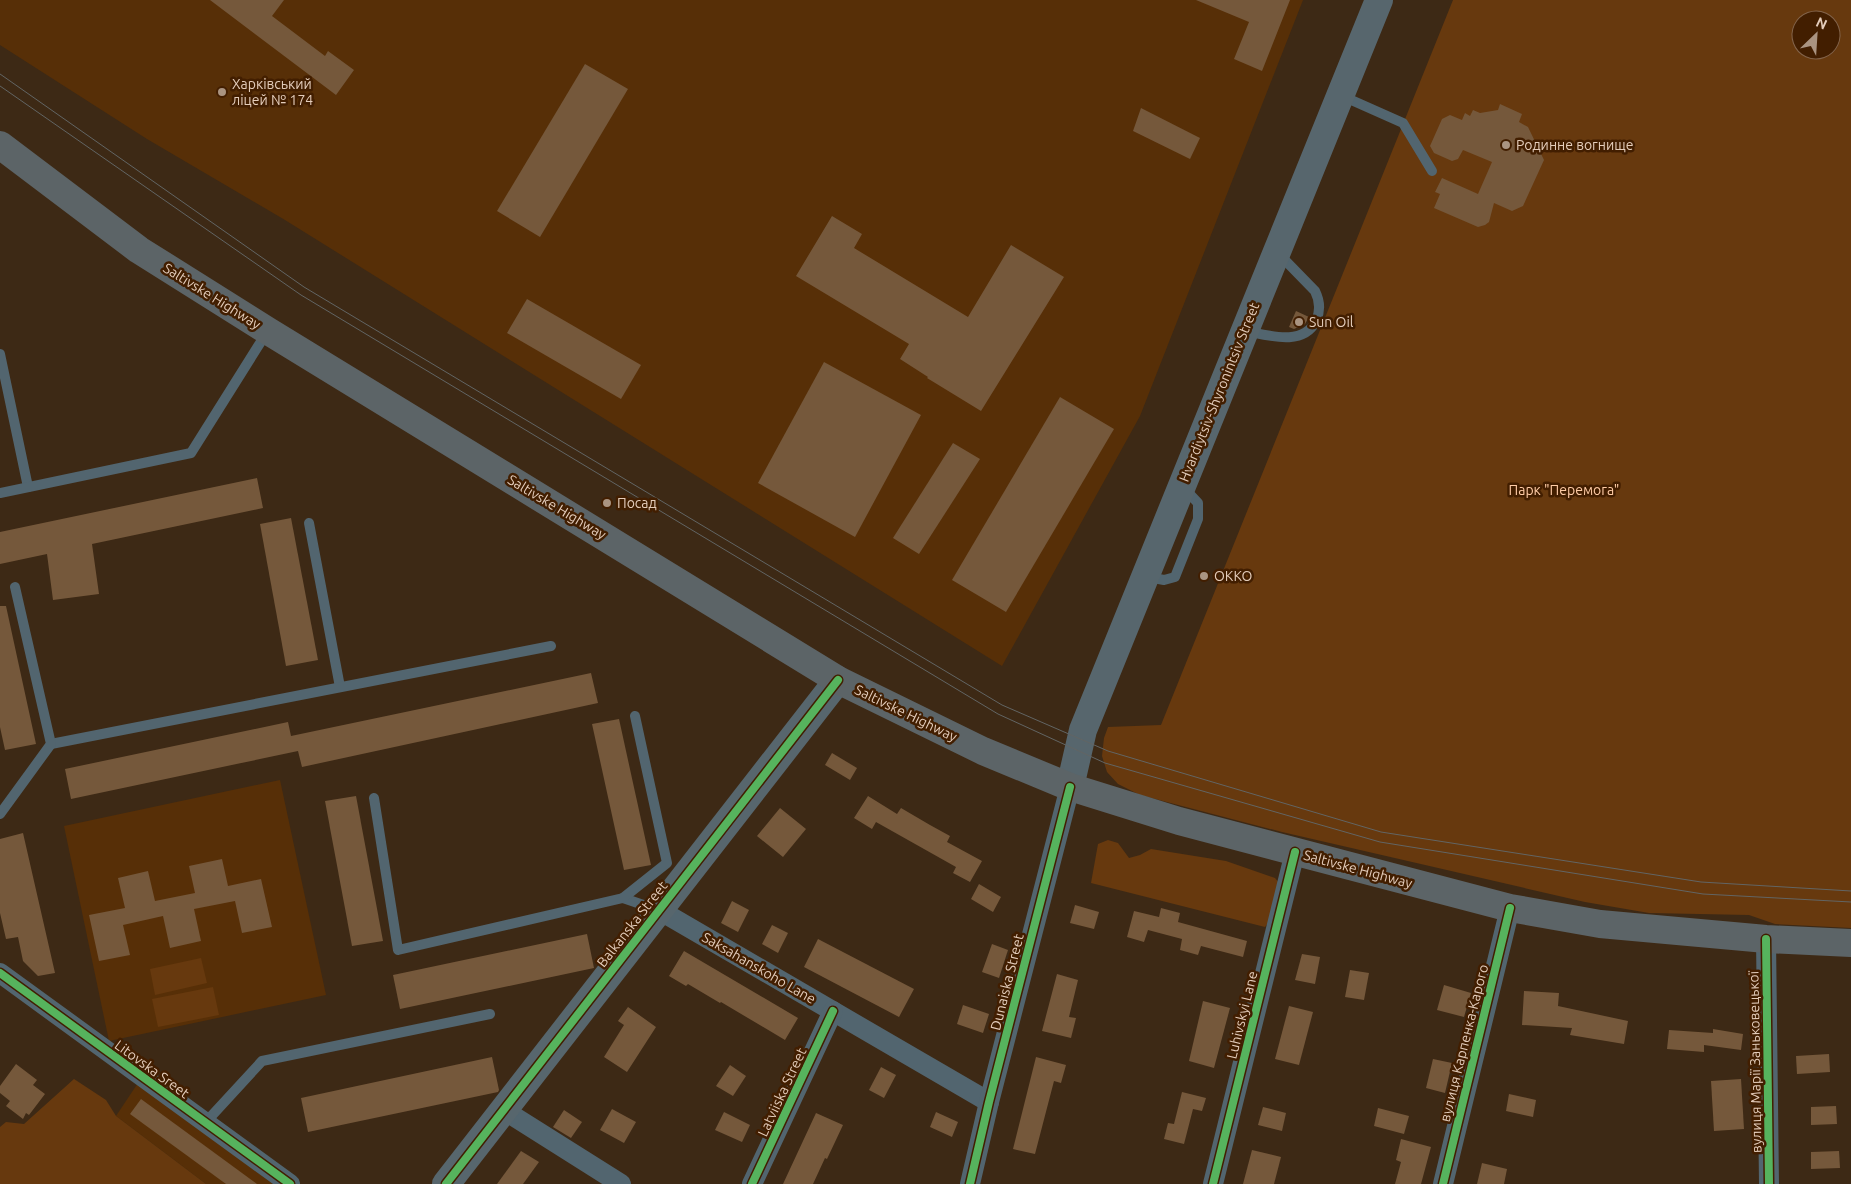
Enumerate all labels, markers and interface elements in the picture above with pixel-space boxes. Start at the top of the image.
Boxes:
north arrow [1791,10,1841,60]
text: N [1813,14,1830,33]
place label: Харківський ліцей № 174 [232,76,313,108]
marker: Харківський ліцей № 174 [216,86,228,98]
place label: Родинне вогнище [1516,137,1633,153]
marker: Родинне вогнище [1500,139,1512,151]
street label: Saltivske Highway [160,260,264,333]
street label: Hvardiytsiv-Shyronintsiv Street [1176,299,1263,484]
place label: Sun Oil [1309,314,1354,330]
marker: Sun Oil [1293,316,1305,328]
street label: Saltivske Highway [505,471,609,543]
park label: Парк "Перемога" [1509,482,1619,498]
place label: Посад [617,495,657,511]
marker: Посад [601,497,613,509]
place label: OKKO [1214,568,1253,584]
marker: OKKO [1198,570,1210,582]
street label: Saltivske Highway [852,681,960,745]
street label: Saltivske Highway [1302,847,1414,891]
street label: Balkanska Street [593,877,671,970]
street label: Saksahanskoho Lane [699,929,819,1007]
street label: Dunaiska Street [987,932,1027,1032]
street label: вулиця Карпенка-Карого [1437,963,1491,1123]
street label: Luhivskyi Lane [1223,969,1261,1061]
street label: вулиця Марії Заньковецької [1745,970,1765,1153]
street label: Litovska Sreet [112,1037,193,1102]
street label: Latviiska Street [754,1045,810,1139]

